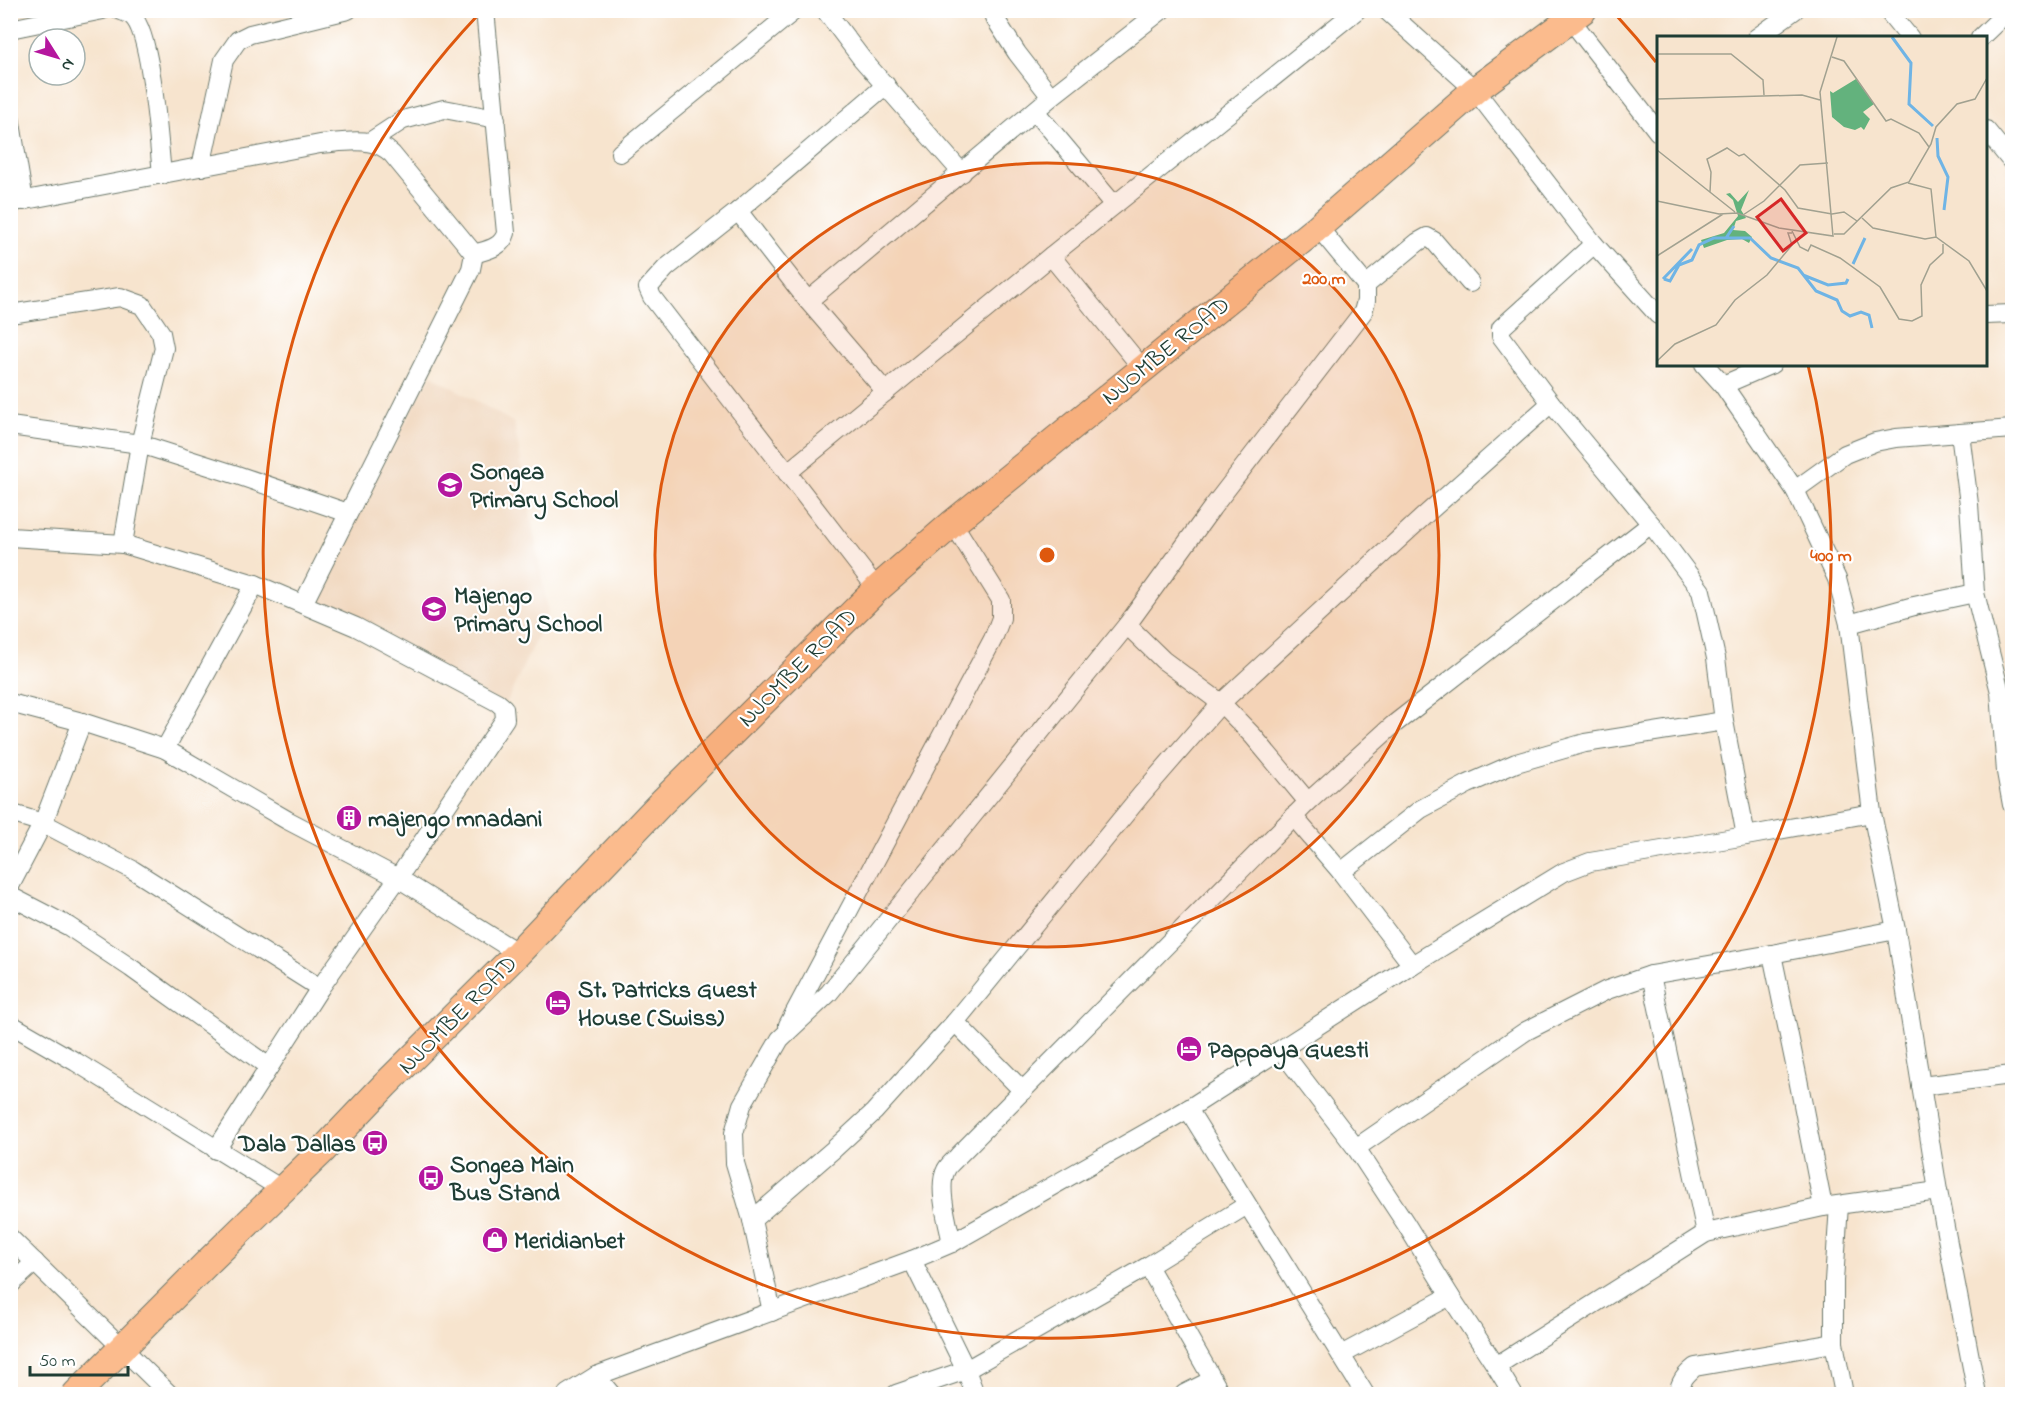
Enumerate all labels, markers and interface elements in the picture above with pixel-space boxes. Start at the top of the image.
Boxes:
north arrow [27,27,87,87]
inset map [1657,36,1987,366]
text: N [54,53,80,77]
text: 200 m [1302,267,1346,293]
street label: NJOMBE ROAD [1095,289,1238,415]
place label: Songea Primary School [470,456,618,520]
school or university icon: Songea Primary School [435,470,465,500]
text: 400 m [1810,544,1852,570]
centre of rings [1037,545,1057,565]
place label: Majengo Primary School [454,580,602,644]
school or university icon: Majengo Primary School [419,594,449,624]
street label: NJOMBE ROAD [731,601,867,737]
building icon: majengo mnadani [334,803,364,833]
place label: majengo mnadani [368,803,542,839]
street label: NJOMBE ROAD [391,948,527,1084]
place label: St. Patricks Guest House (Swiss) [578,974,758,1037]
hotel icon: St. Patricks Guest House (Swiss) [543,988,573,1018]
hotel icon: Pappaya Guesti [1174,1034,1204,1064]
place label: Pappaya Guesti [1208,1034,1369,1070]
place label: Dala Dallas [238,1128,356,1163]
bus stop icon: Dala Dallas [360,1128,390,1158]
place label: Songea Main Bus Stand [449,1149,574,1212]
bus stop icon: Songea Main Bus Stand [416,1163,446,1193]
shop icon: Meridianbet [480,1225,510,1255]
place label: Meridianbet [514,1225,626,1260]
scale bar [30,1339,128,1377]
text: 50 m [39,1349,76,1375]

